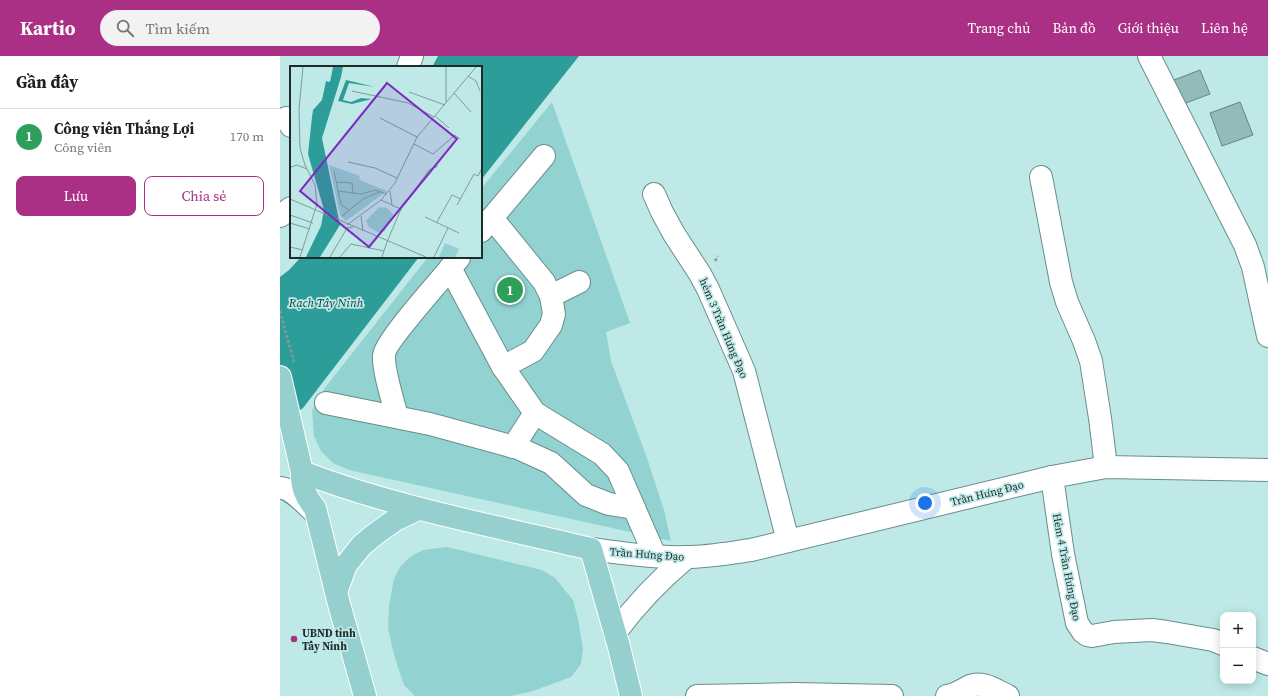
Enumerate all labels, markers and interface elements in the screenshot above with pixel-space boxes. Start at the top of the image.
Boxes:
search box [100,10,380,46]
text: Kartio [20,15,76,41]
icon: search [114,17,136,39]
text: Tìm kiếm [146,18,210,39]
text: Trang chủ [967,18,1031,38]
text: Bản đồ [1053,18,1096,38]
text: Giới thiệu [1118,18,1179,38]
text: Liên hệ [1201,18,1248,38]
inset map [290,66,482,258]
text: Gần đây [16,70,78,94]
text: Công viên Thắng Lợi [54,118,194,139]
text: 1 [25,128,33,145]
text: 170 m [230,128,264,145]
text: Công viên [54,139,112,156]
button: Lưu [16,176,136,216]
button: Chia sẻ [144,176,264,216]
pin: 1 [497,275,523,305]
street label: hẻm 3 Trần Hưng Đạo [696,276,751,381]
water label: Rạch Tây Ninh [288,295,364,311]
street label: Trần Hưng Đạo [949,477,1025,510]
your location [915,493,935,513]
street label: Hẻm 4 Trần Hưng Đạo [1049,512,1084,622]
street label: Trần Hưng Đạo [609,544,685,565]
map controls [1220,612,1256,684]
button: + [1220,612,1256,648]
place label: UBND tỉnh Tây Ninh [302,626,356,654]
marker: UBND tỉnh Tây Ninh [289,634,299,644]
button: − [1220,648,1256,684]

